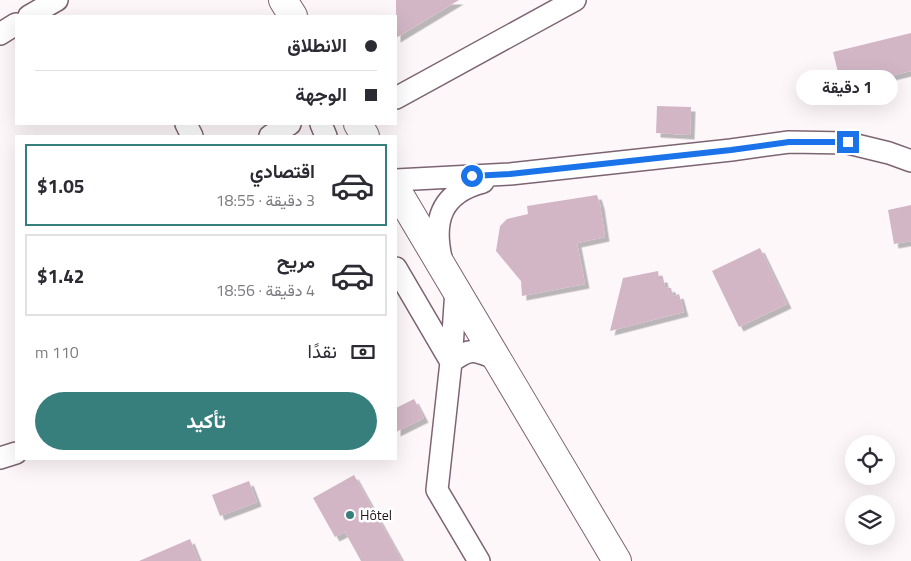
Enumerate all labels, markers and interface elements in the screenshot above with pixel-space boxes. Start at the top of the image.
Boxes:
text: الانطلاق [287,30,347,59]
callout: 1 دقيقة [797,70,899,104]
text: 1 دقيقة [822,75,872,99]
text: الوجهة [295,79,347,108]
route end [837,131,859,153]
text: اقتصادي [250,156,315,185]
icon: car [330,163,375,208]
route start [461,165,483,187]
text: $1.05 [37,171,84,200]
text: 3 دقيقة · 18:55 [216,188,315,212]
text: مريح [277,246,315,275]
icon: car [330,253,375,298]
text: $1.42 [37,261,84,290]
text: 4 دقيقة · 18:56 [216,278,315,302]
text: نقدًا [308,336,337,365]
icon: cash [349,338,377,366]
text: 110 m [35,340,79,364]
button: تأكيد [35,392,377,450]
map controls [845,435,895,545]
button: locate [845,435,895,485]
button: layers [845,495,895,545]
place label: Hôtel [360,504,392,525]
marker: Hôtel [344,509,356,521]

